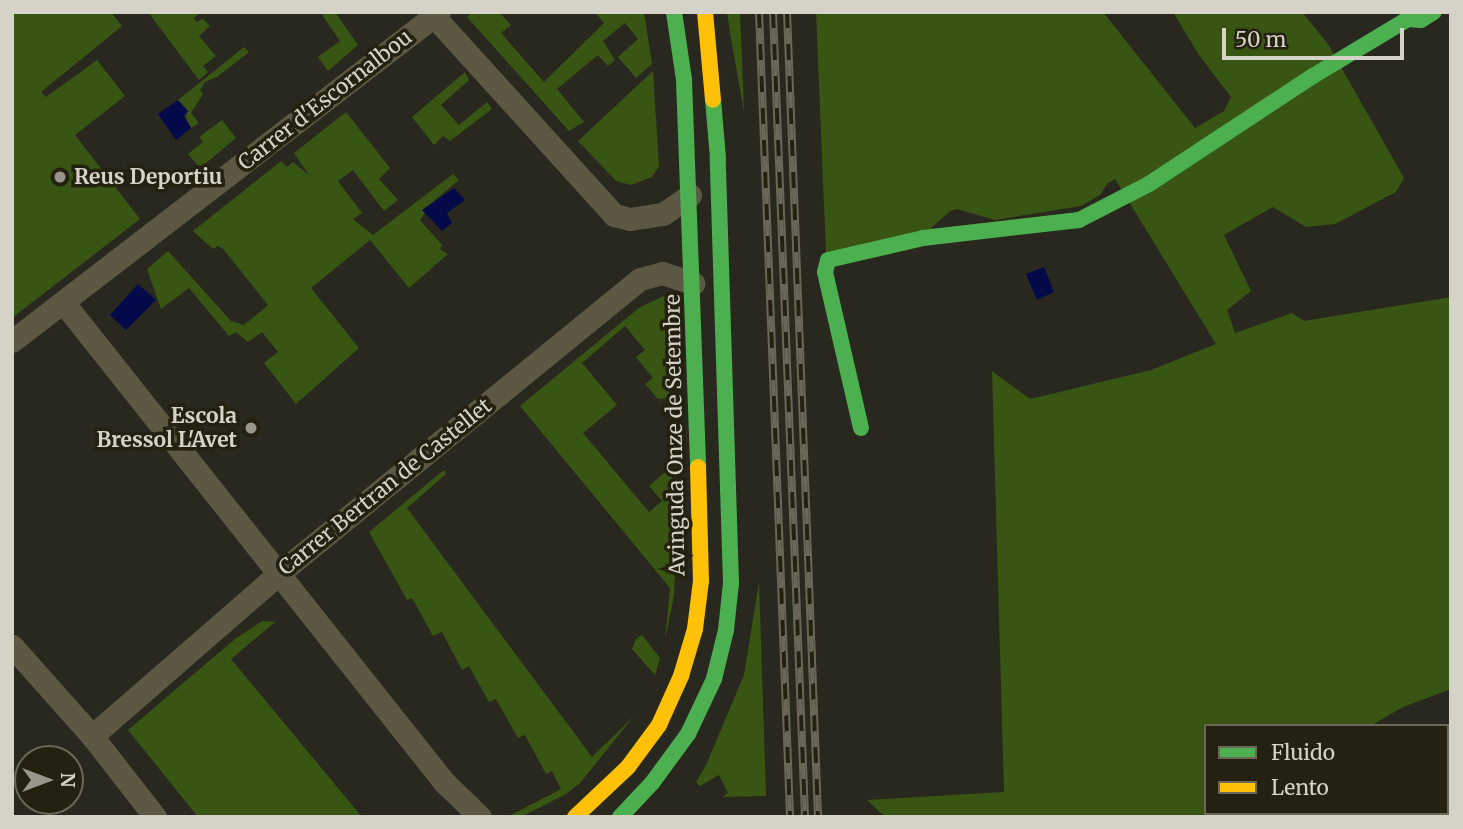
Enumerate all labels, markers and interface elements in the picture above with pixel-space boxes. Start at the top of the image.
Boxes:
scale bar [1225,14,1407,58]
street label: Carrer d'Escornalbou [233,24,417,176]
text: 50 m [1235,26,1286,53]
place label: Reus Deportiu [74,164,222,190]
marker: Reus Deportiu [52,169,68,185]
street label: Avinguda Onze de Setembre [660,294,690,576]
street label: Carrer Bertran de Castellet [273,393,497,581]
place label: Escola Bressol L'Avet [97,403,237,453]
marker: Escola Bressol L'Avet [243,420,259,436]
legend [1204,724,1449,815]
text: Fluido [1271,739,1335,766]
north arrow [14,745,84,815]
text: N [56,772,80,788]
text: Lento [1271,774,1329,801]

